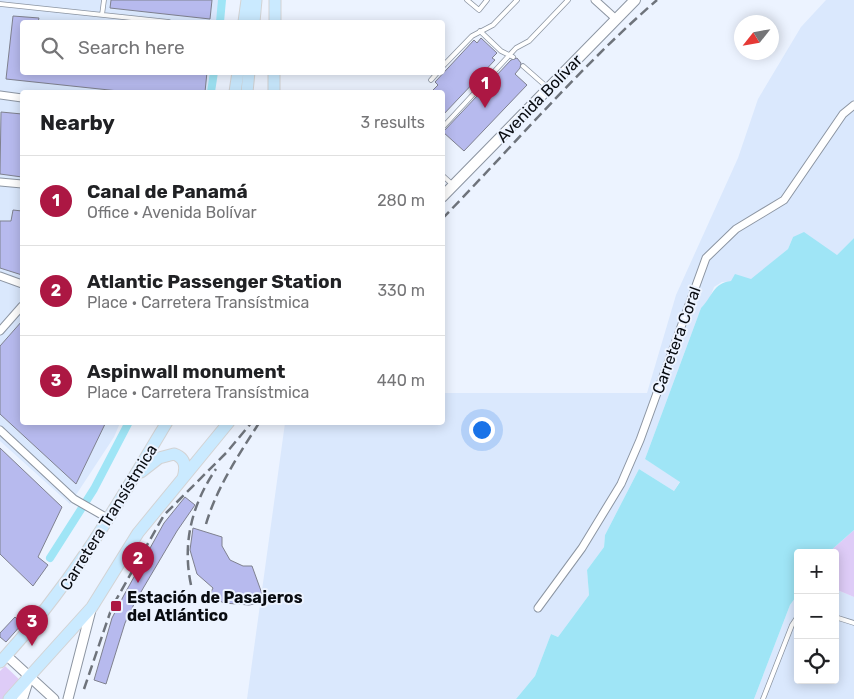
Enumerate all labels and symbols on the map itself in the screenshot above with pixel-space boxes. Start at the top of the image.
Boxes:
north arrow [734,15,779,60]
street label: Avenida Bolívar [493,50,586,146]
pin: 1 [469,67,501,108]
street label: Carretera Coral [648,284,705,396]
your location [469,417,495,443]
street label: Carretera Transístmica [56,441,161,594]
pin: 2 [122,542,154,583]
place label: Estación de Pasajeros del Atlántico [127,588,303,625]
marker: Estación de Pasajeros del Atlántico [109,599,123,613]
pin: 3 [16,605,48,646]

